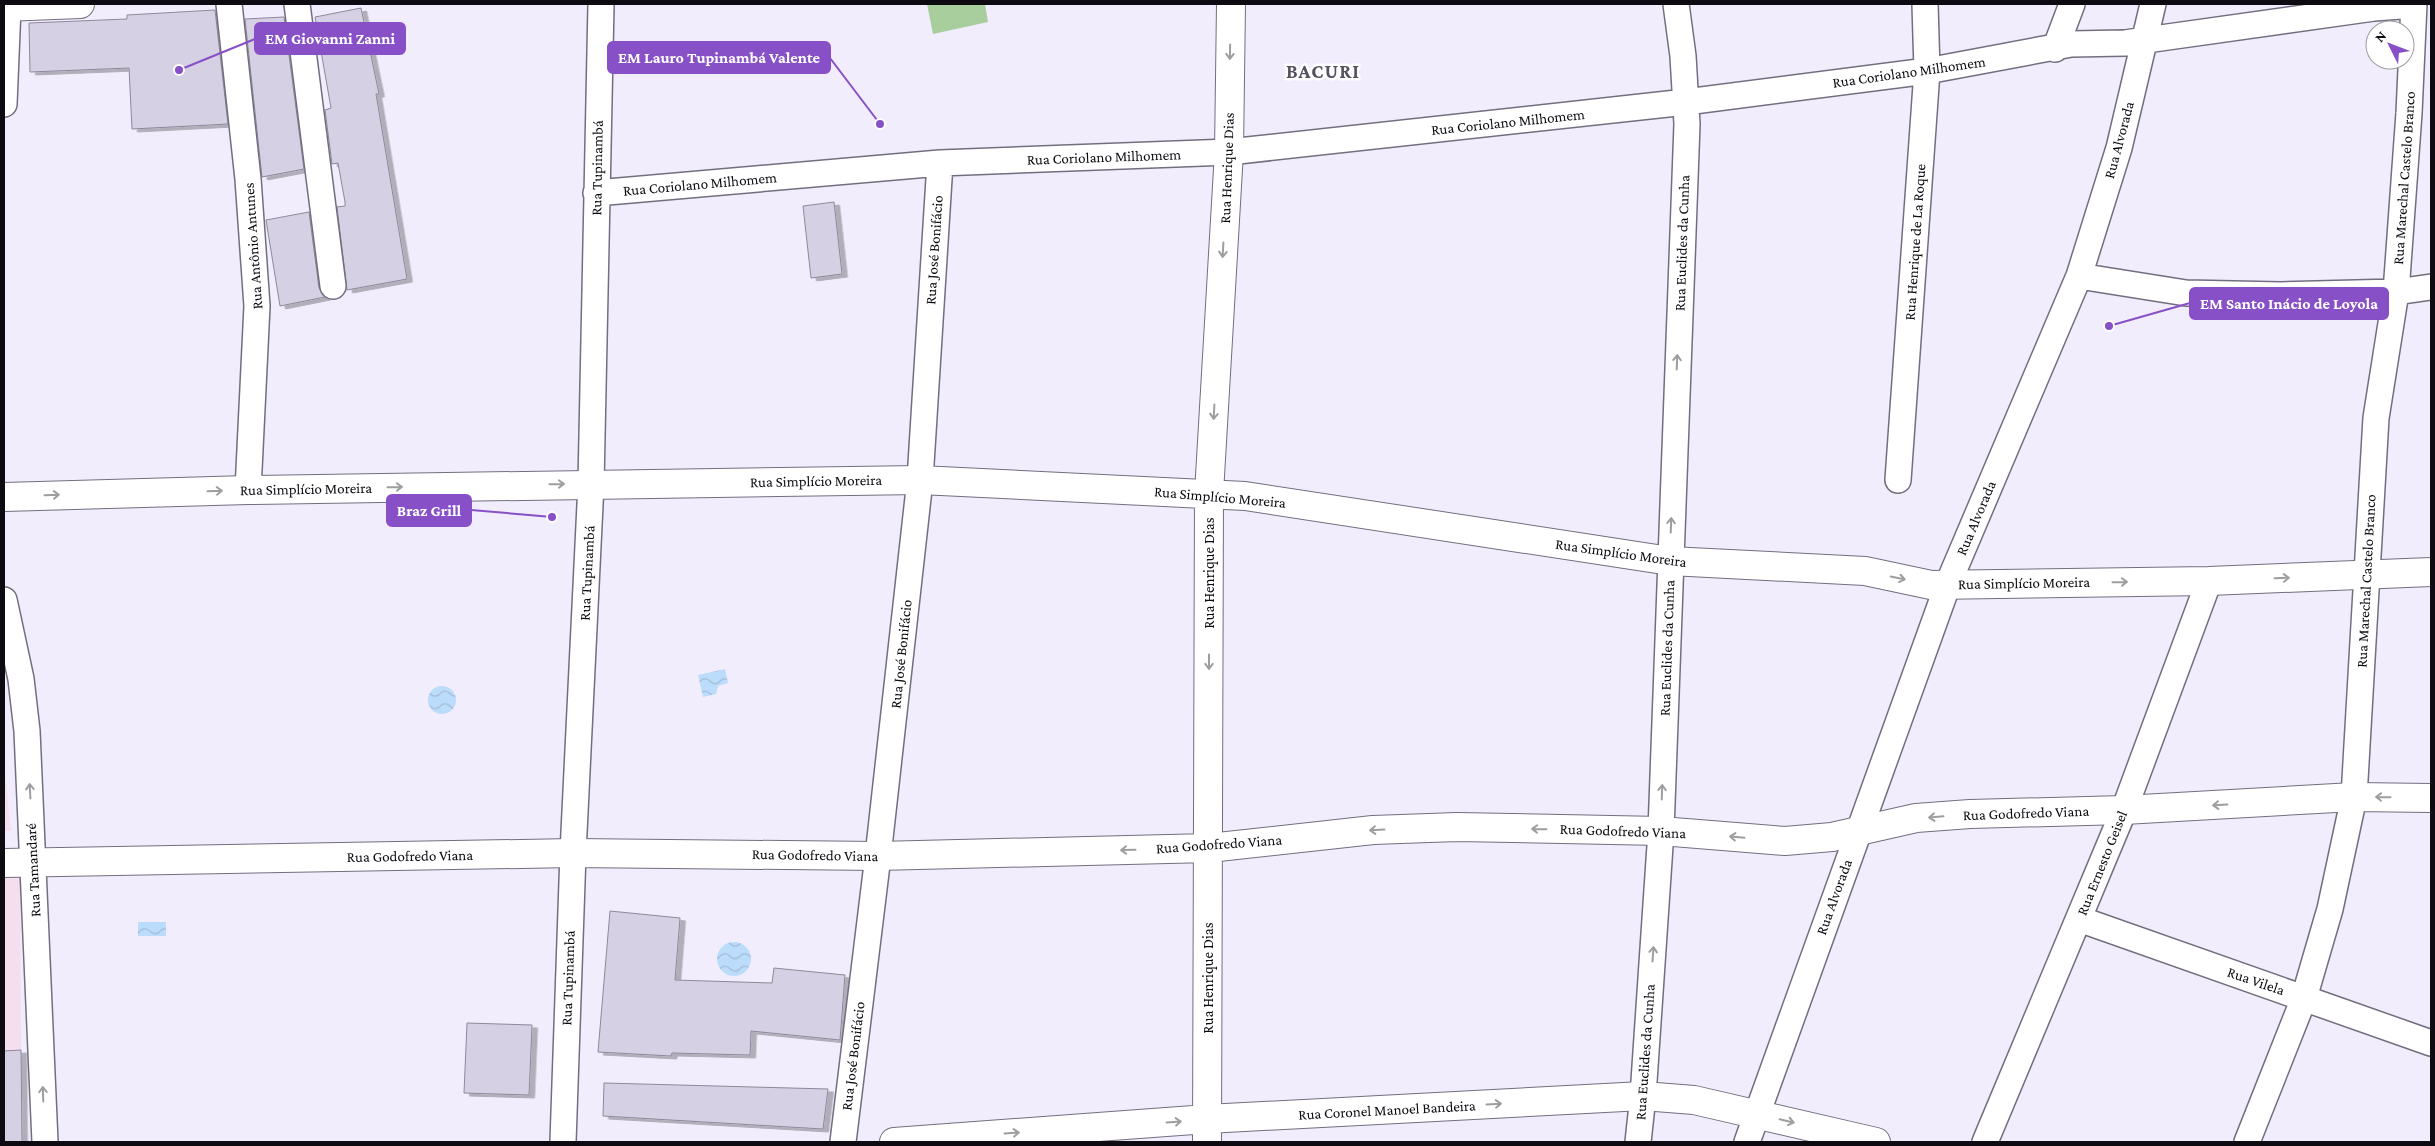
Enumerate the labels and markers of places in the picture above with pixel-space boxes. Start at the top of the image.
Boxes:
callout: EM Giovanni Zanni [255,23,405,54]
callout: EM Lauro Tupinambá Valente [608,42,830,73]
callout: EM Santo Inácio de Loyola [2190,288,2388,319]
callout: Braz Grill [387,495,471,526]

